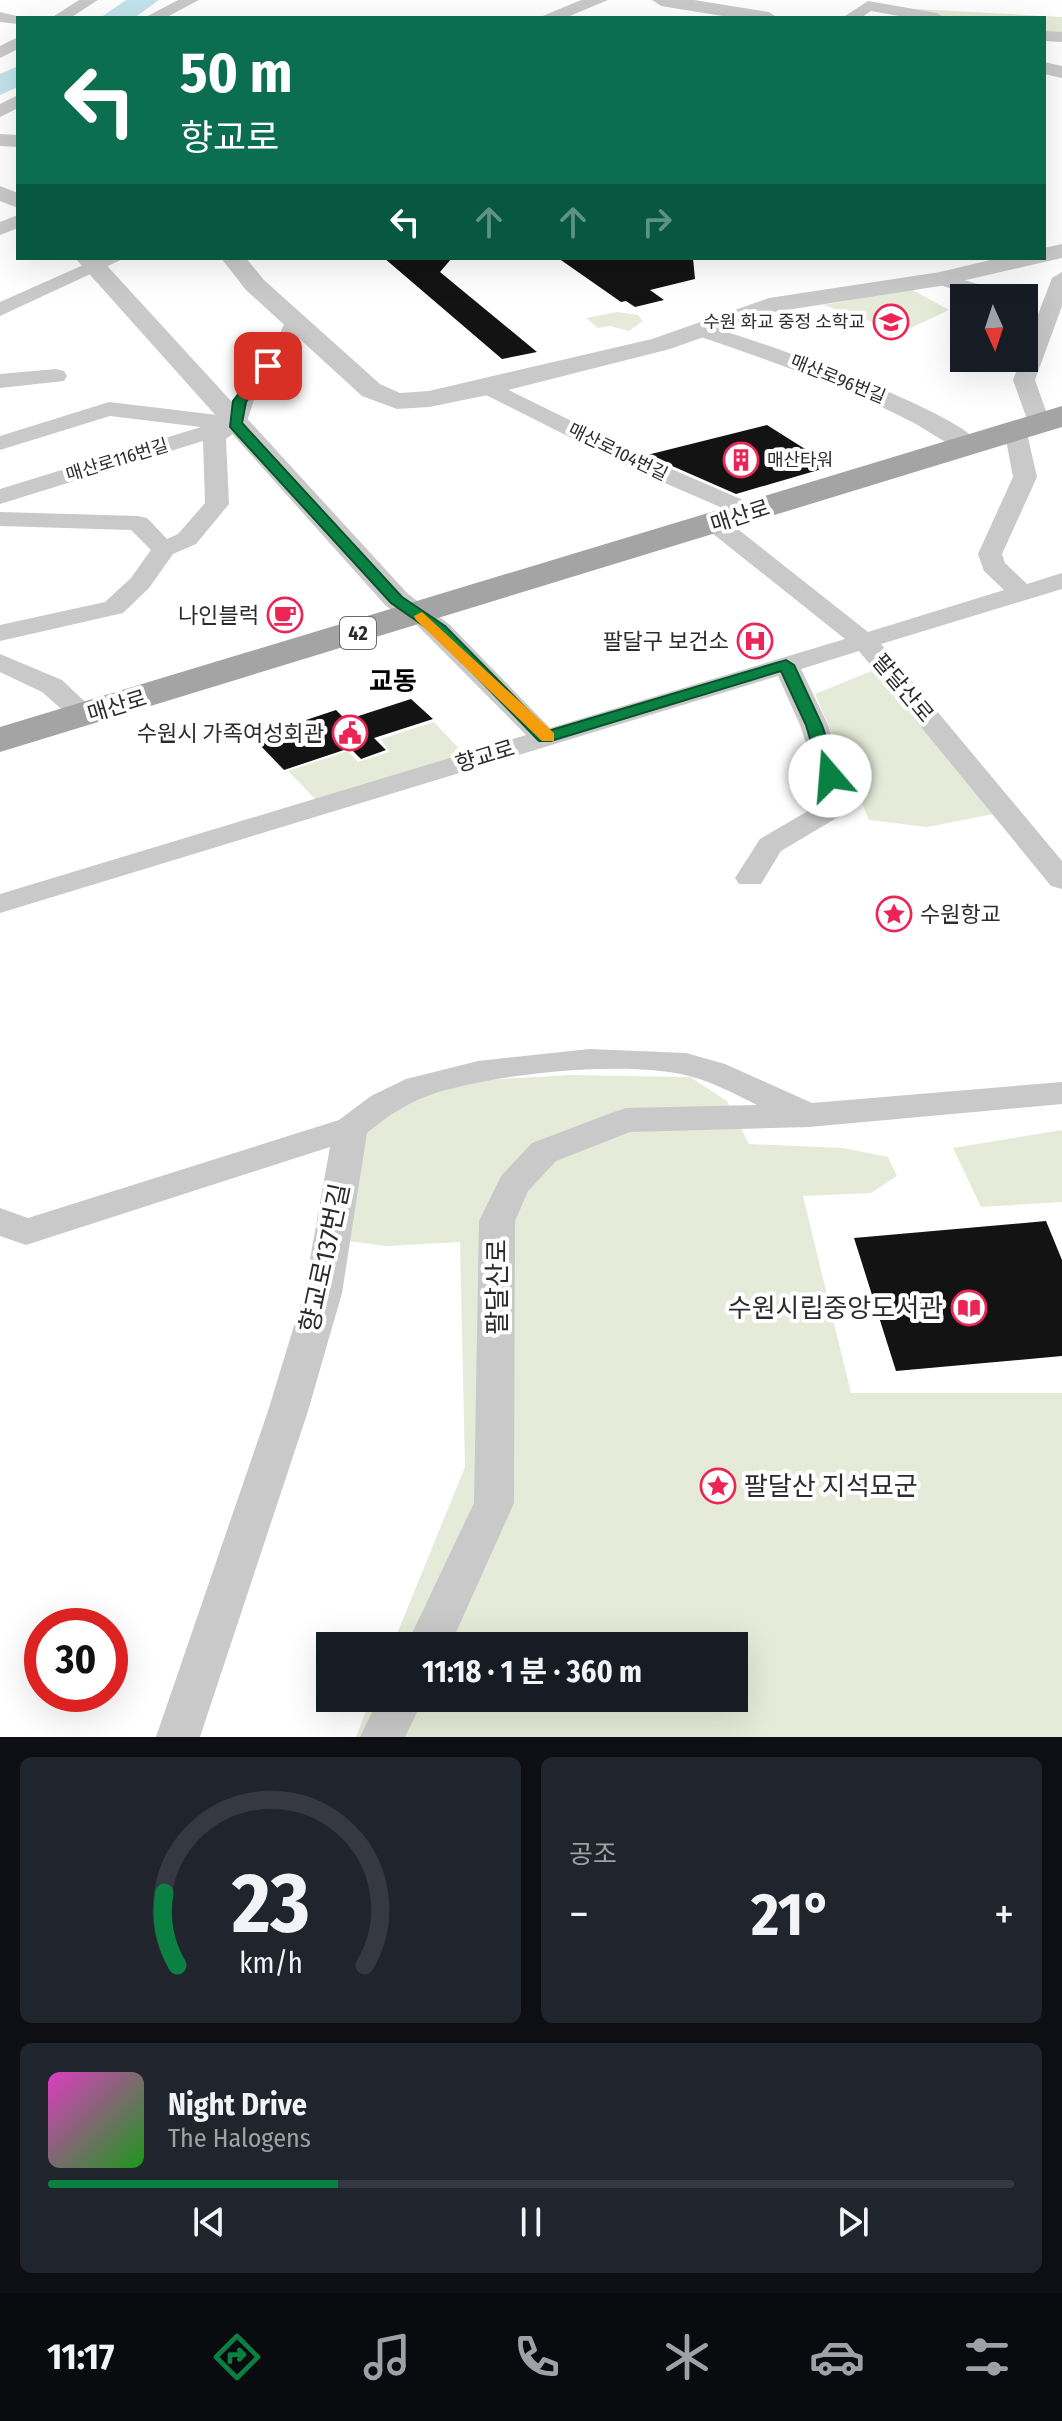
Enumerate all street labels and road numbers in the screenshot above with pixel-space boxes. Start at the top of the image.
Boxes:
street label: 매산로96번길 [787,350,889,408]
street label: 매산로104번길 [565,418,671,486]
street label: 매산로116번길 [63,434,171,486]
street label: 매산로 [707,494,773,538]
road number: 42 [340,617,376,649]
street label: 팔달산로 [867,648,939,728]
street label: 매산로 [84,684,150,728]
street label: 향교로 [452,734,518,778]
street label: 향교로137번길 [294,1180,356,1336]
street label: 팔달산로 [482,1239,513,1335]

